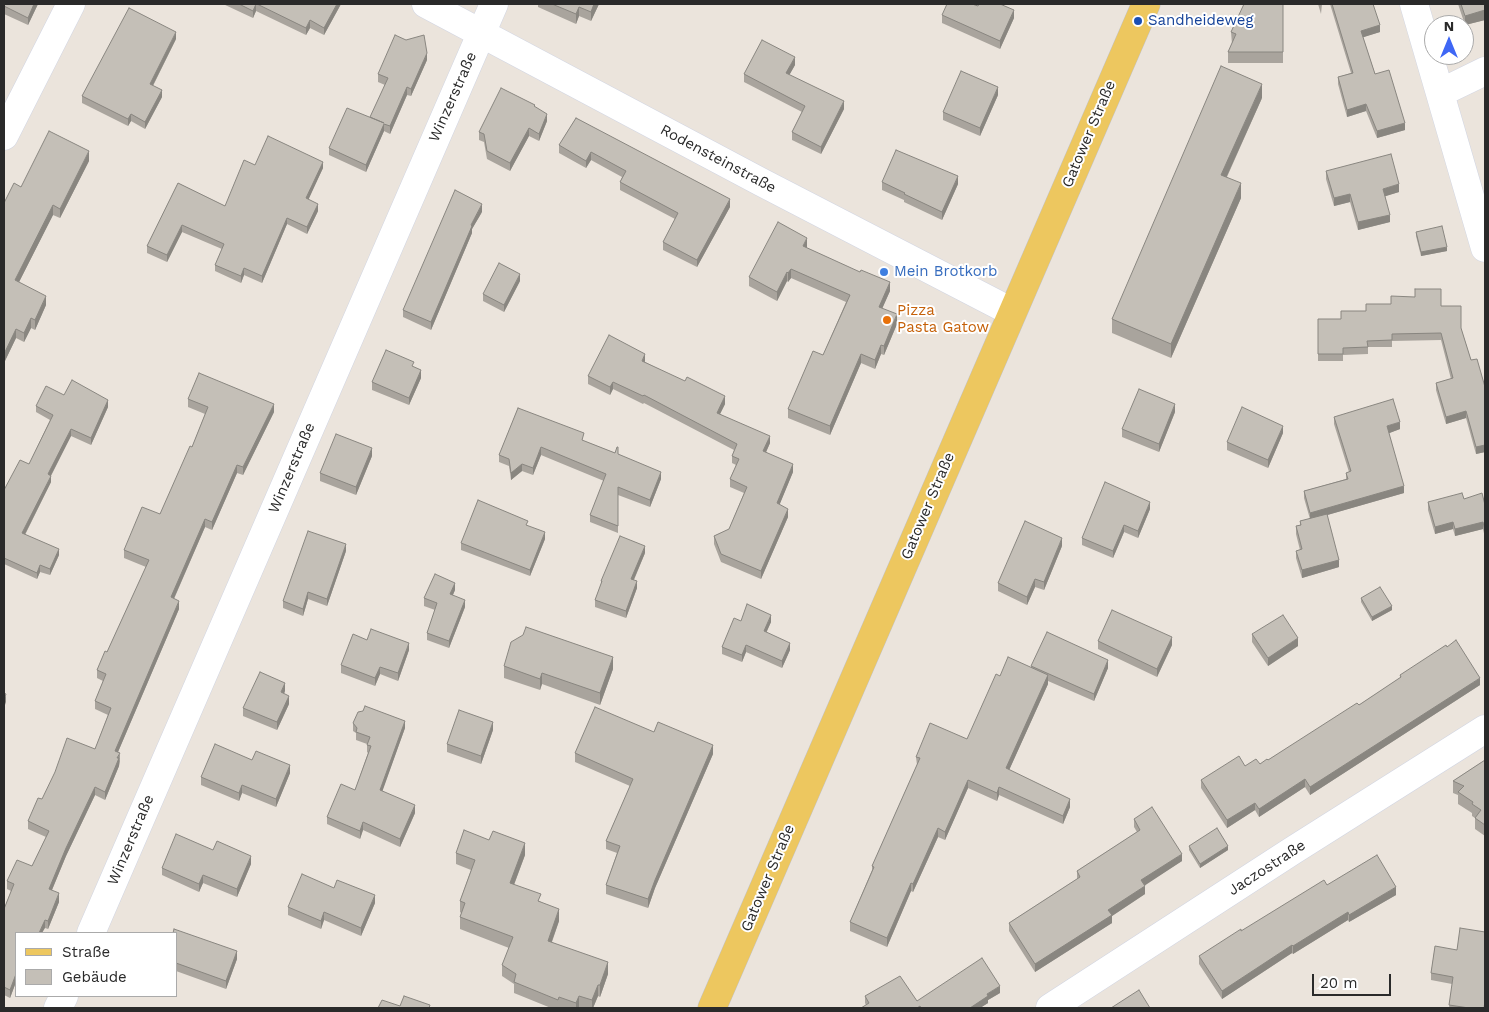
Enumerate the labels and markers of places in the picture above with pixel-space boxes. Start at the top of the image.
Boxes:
place label: Sandheideweg [1148,12,1253,30]
marker: Sandheideweg [1132,15,1144,27]
place label: Mein Brotkorb [894,263,997,281]
marker: Mein Brotkorb [878,266,890,278]
place label: Pizza Pasta Gatow [897,302,989,337]
marker: Pizza Pasta Gatow [881,314,893,326]

